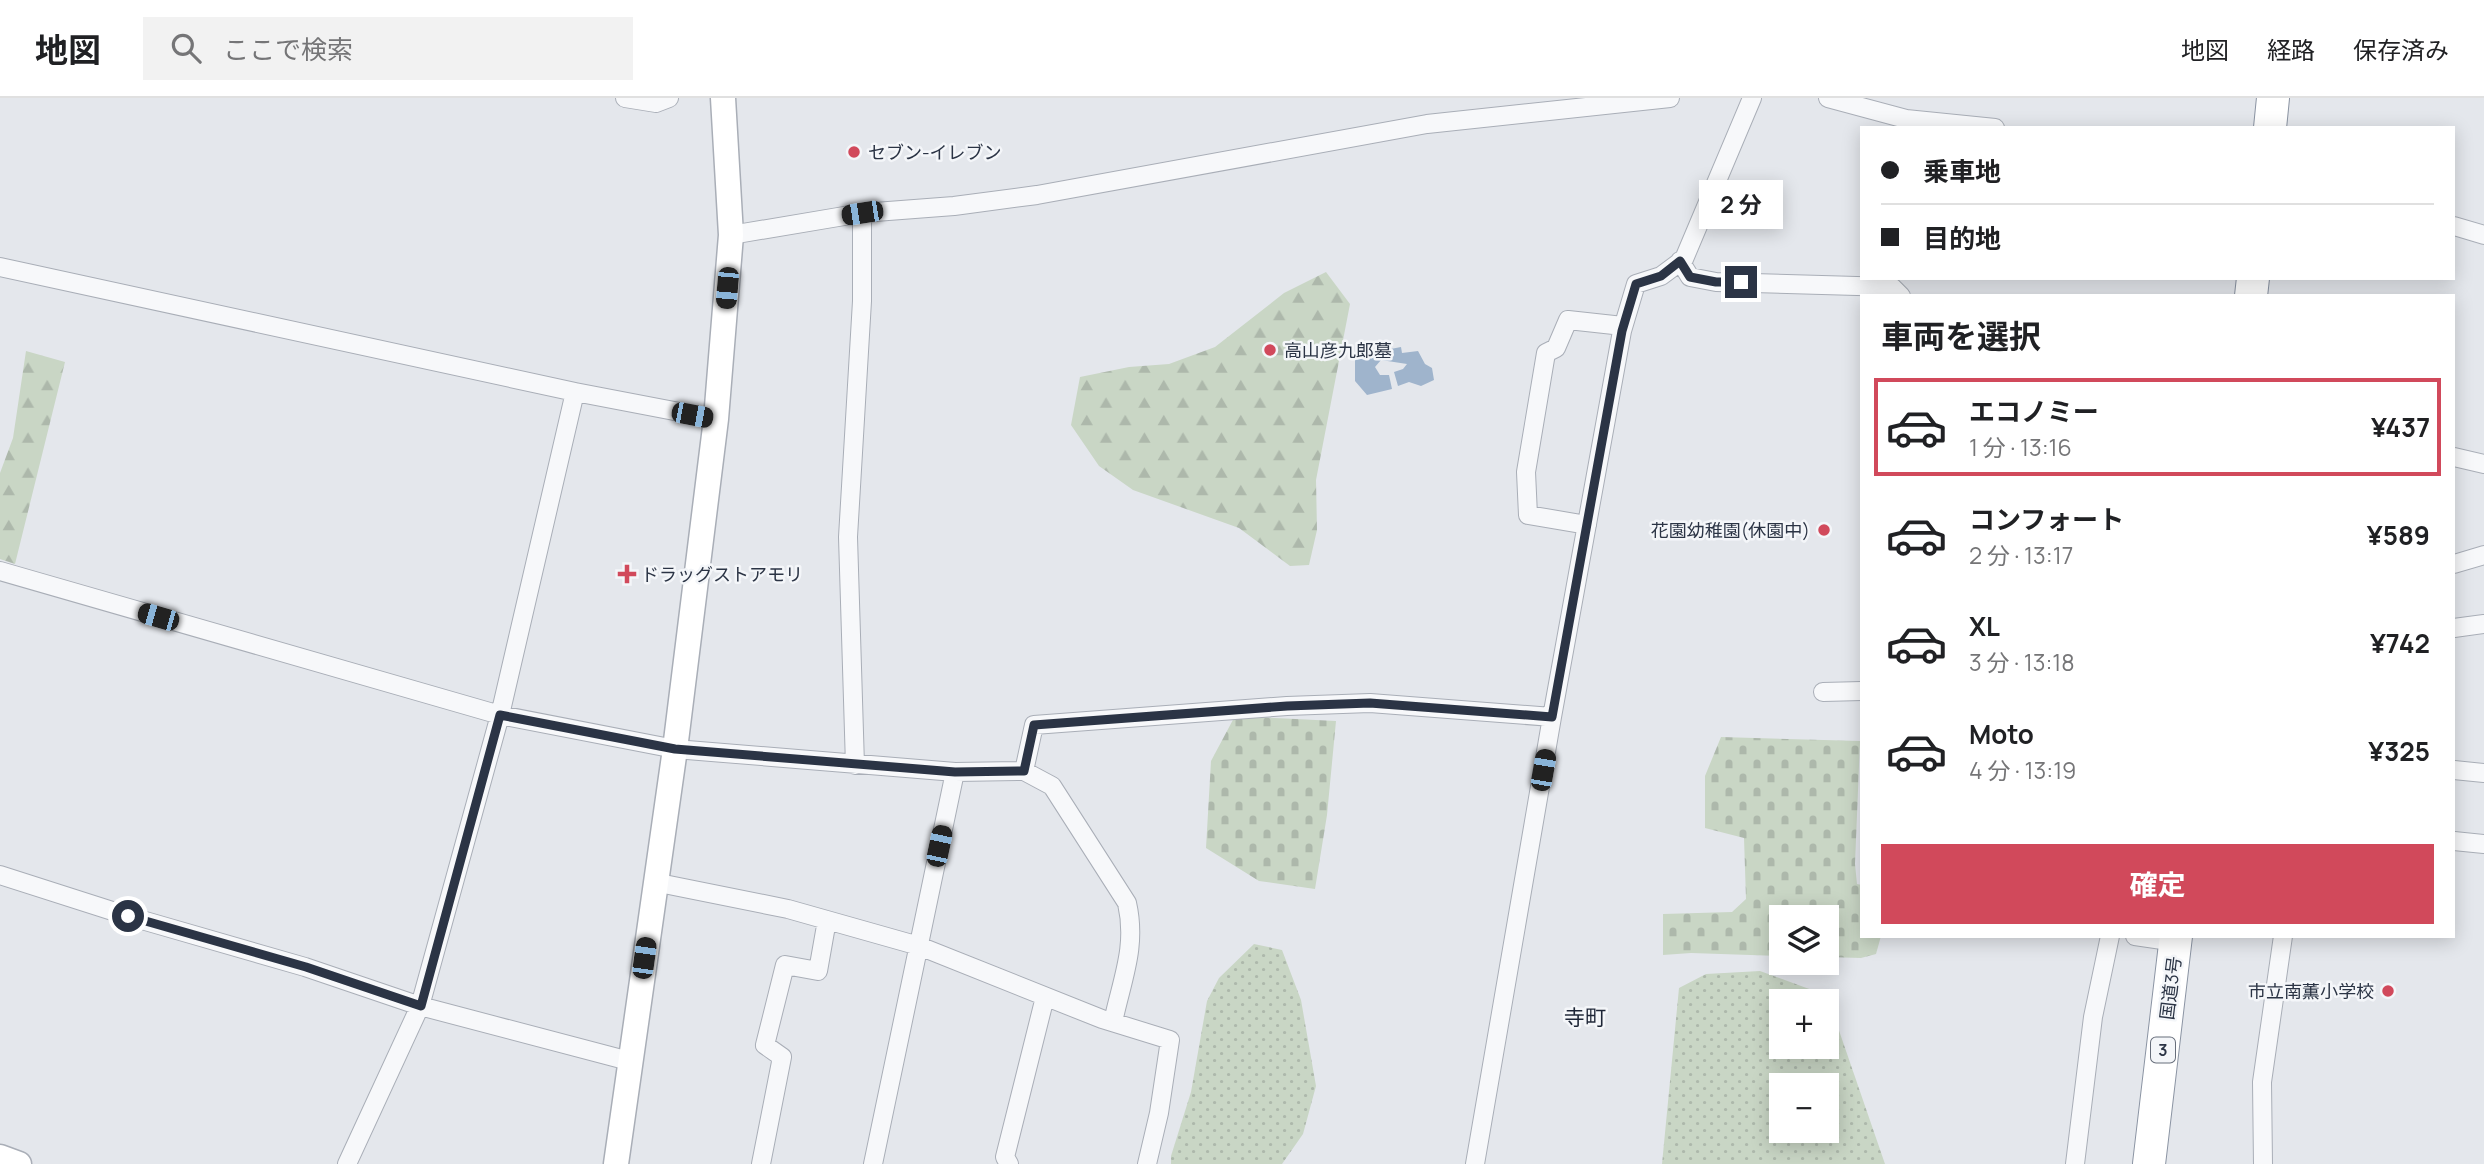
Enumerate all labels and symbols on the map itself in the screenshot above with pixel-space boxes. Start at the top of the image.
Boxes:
place label: セブン-イレブン [868,140,1002,164]
marker: セブン-イレブン [846,144,862,160]
callout: 2 分 [1699,180,1783,230]
car [840,199,885,227]
car [715,266,740,310]
route end [1725,266,1757,298]
place label: 高山彦九郎墓 [1284,338,1392,362]
marker: 高山彦九郎墓 [1262,342,1278,358]
car [670,401,715,429]
place label: 花園幼稚園(休園中) [1651,518,1810,542]
marker: 花園幼稚園(休園中) [1816,522,1832,538]
place label: ドラッグストアモリ [641,562,803,586]
marker: ドラッグストアモリ [619,566,635,582]
car [135,601,182,633]
car [1530,747,1557,793]
car [925,823,954,869]
route start [112,900,144,932]
car [631,936,658,980]
street label: 国道3号 [2154,955,2186,1021]
place label: 市立南薫小学校 [2248,979,2374,1003]
marker: 市立南薫小学校 [2380,983,2396,999]
district label: 寺町 [1564,1003,1606,1031]
road number: 3 [2151,1038,2175,1062]

